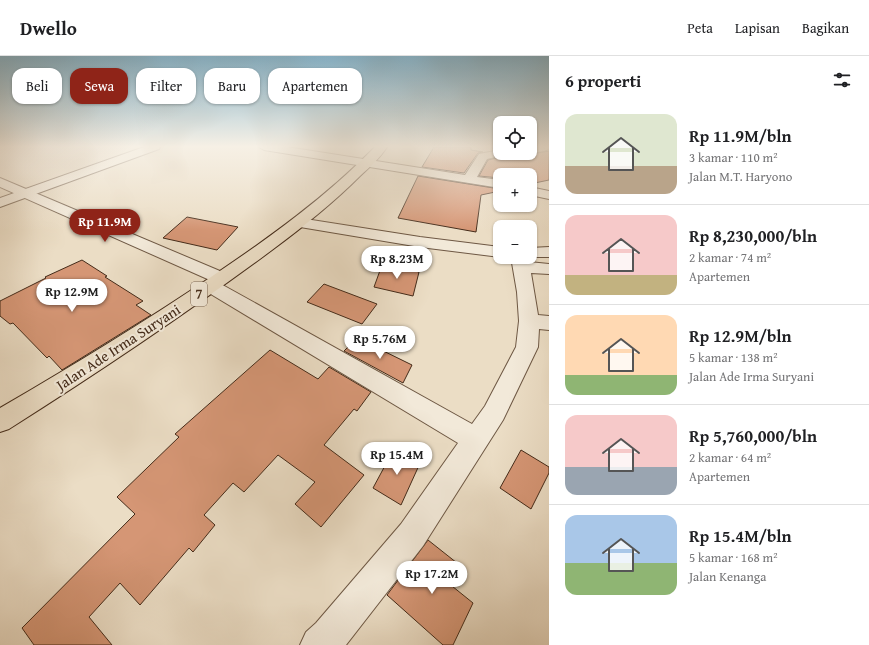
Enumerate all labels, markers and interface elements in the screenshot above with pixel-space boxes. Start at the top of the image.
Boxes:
text: Dwello [20,14,77,42]
text: Peta [687,18,713,38]
text: Lapisan [735,18,780,38]
text: Bagikan [802,18,849,38]
chip: Beli [12,68,62,104]
chip: Sewa [70,68,128,104]
chip: Filter [136,68,196,104]
chip: Baru [204,68,260,104]
chip: Apartemen [268,68,362,104]
text: 6 properti [565,68,641,93]
icon: filters [831,69,853,91]
map controls [493,116,537,264]
button: locate [493,116,537,160]
text: Rp 11.9M/bln [689,123,792,148]
icon: home [597,130,645,178]
text: 3 kamar · 110 m² [689,148,778,167]
text: Jalan M.T. Haryono [689,167,792,186]
button: + [493,168,537,212]
pin: Rp 11.9M [64,209,146,243]
text: Rp 11.9M [78,212,132,231]
button: − [493,220,537,264]
text: Rp 8,230,000/bln [689,223,817,248]
icon: home [597,231,645,279]
pin: Rp 8.23M [356,246,438,280]
text: 2 kamar · 74 m² [689,248,771,267]
text: Rp 8.23M [370,249,424,268]
text: Apartemen [689,267,750,286]
pin: Rp 12.9M [31,279,113,313]
text: Rp 12.9M [45,282,99,301]
road number: 7 [191,282,207,306]
street label: Jalan Ade Irma Suryani [50,299,184,396]
text: Rp 12.9M/bln [689,323,792,348]
pin: Rp 5.76M [339,326,421,360]
text: Rp 5.76M [353,329,407,348]
icon: home [597,331,645,379]
text: 5 kamar · 138 m² [689,348,778,367]
text: Jalan Ade Irma Suryani [689,367,814,386]
text: Rp 5,760,000/bln [689,423,817,448]
icon: home [597,431,645,479]
pin: Rp 15.4M [356,442,438,476]
text: Rp 15.4M [370,445,424,464]
text: 2 kamar · 64 m² [689,448,771,467]
text: Apartemen [689,467,750,486]
text: Rp 15.4M/bln [689,523,792,548]
icon: home [597,531,645,579]
text: 5 kamar · 168 m² [689,548,778,567]
pin: Rp 17.2M [391,561,473,595]
text: Rp 17.2M [405,564,459,583]
text: Jalan Kenanga [689,567,766,586]

